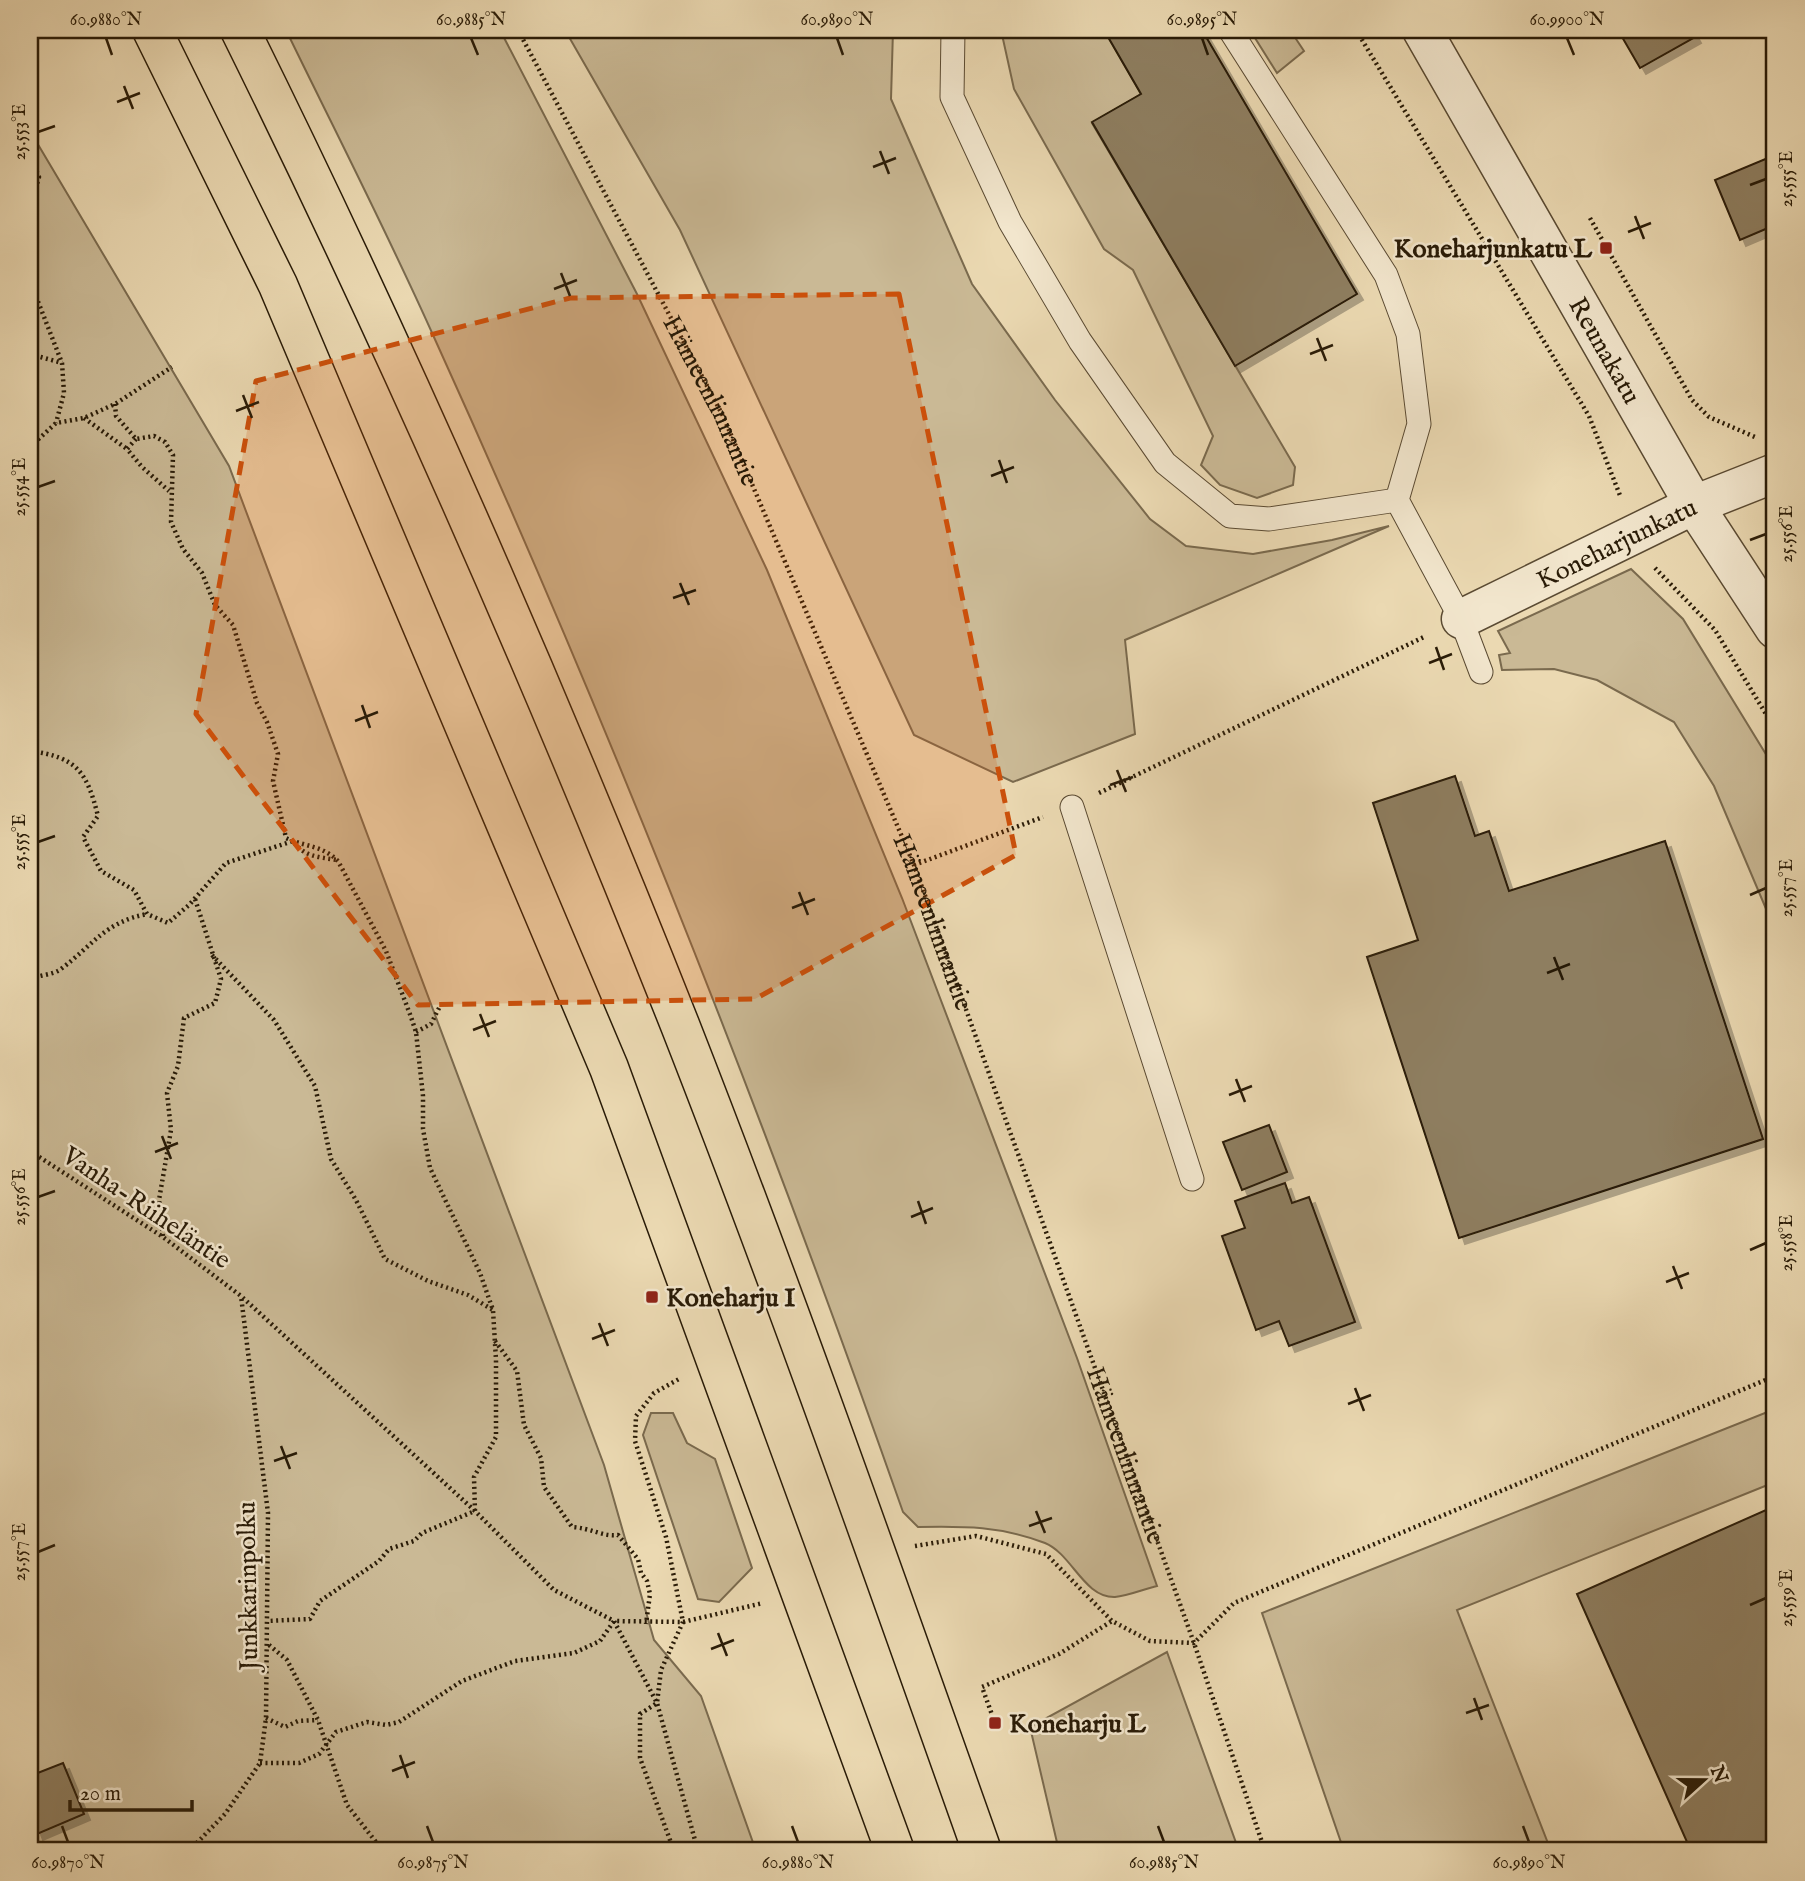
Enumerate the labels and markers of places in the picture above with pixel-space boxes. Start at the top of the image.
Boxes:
place label: Koneharjunkatu L [1394,233,1593,266]
marker: Koneharjunkatu L [1598,240,1614,256]
place label: Koneharju I [666,1282,796,1315]
marker: Koneharju I [644,1289,660,1305]
place label: Koneharju L [1009,1708,1146,1741]
marker: Koneharju L [987,1715,1003,1731]

